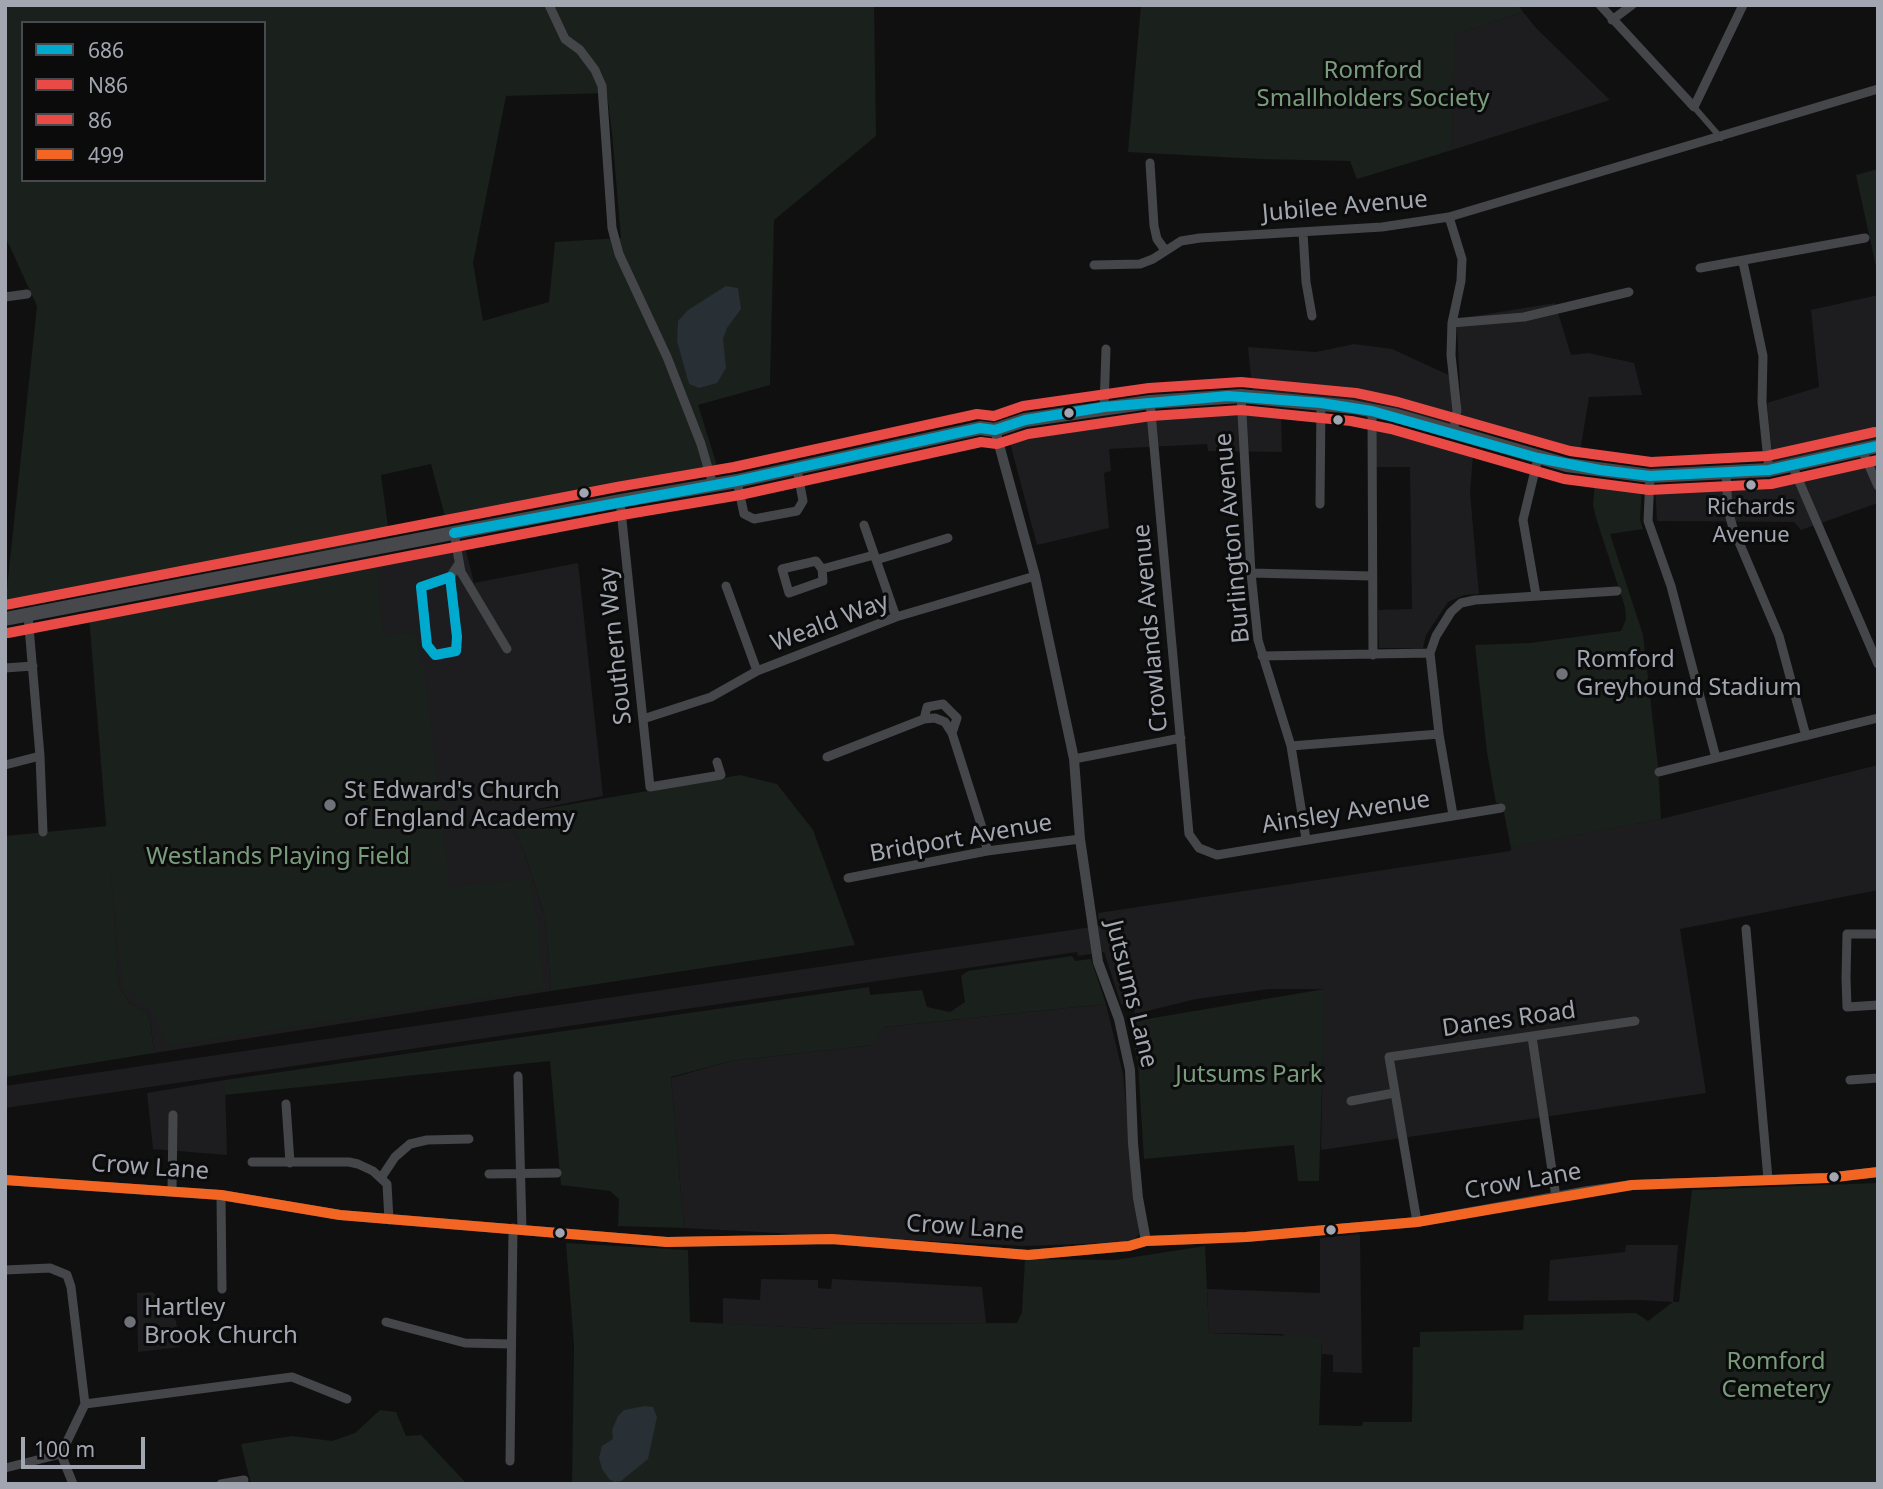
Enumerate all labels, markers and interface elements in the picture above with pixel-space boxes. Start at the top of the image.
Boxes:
legend [21,21,266,182]
text: 686 [88,36,124,64]
park label: Romford Smallholders Society [1257,57,1489,113]
text: N86 [88,71,128,99]
text: 86 [88,106,112,134]
text: 499 [88,141,124,169]
street label: Jubilee Avenue [1261,185,1429,229]
unlabelled marker [1062,406,1076,420]
unlabelled marker [1331,413,1345,427]
street label: Burlington Avenue [1209,432,1257,644]
marker: Richards Avenue [1744,478,1758,492]
unlabelled marker [577,486,591,500]
place label: Richards Avenue [1707,495,1795,546]
street label: Crowlands Avenue [1128,523,1174,733]
street label: Southern Way [593,566,639,726]
street label: Weald Way [767,587,893,659]
place label: Romford Greyhound Stadium [1576,646,1802,702]
marker: Romford Greyhound Stadium [1554,666,1570,682]
place label: St Edward's Church of England Academy [344,777,575,833]
street label: Ainsley Avenue [1260,785,1432,841]
marker: St Edward's Church of England Academy [322,797,338,813]
street label: Bridport Avenue [867,809,1055,869]
park label: Westlands Playing Field [146,843,410,871]
street label: Jutsums Lane [1099,917,1163,1071]
street label: Danes Road [1440,996,1578,1044]
park label: Jutsums Park [1175,1061,1323,1089]
street label: Crow Lane [90,1150,210,1186]
street label: Crow Lane [1462,1158,1584,1206]
unlabelled marker [1827,1170,1841,1184]
street label: Crow Lane [905,1210,1025,1246]
unlabelled marker [1324,1223,1338,1237]
unlabelled marker [553,1226,567,1240]
place label: Hartley Brook Church [144,1294,298,1350]
marker: Hartley Brook Church [122,1314,138,1330]
park label: Romford Cemetery [1721,1348,1831,1404]
scale bar [24,1422,149,1466]
text: 100 m [34,1435,95,1463]

